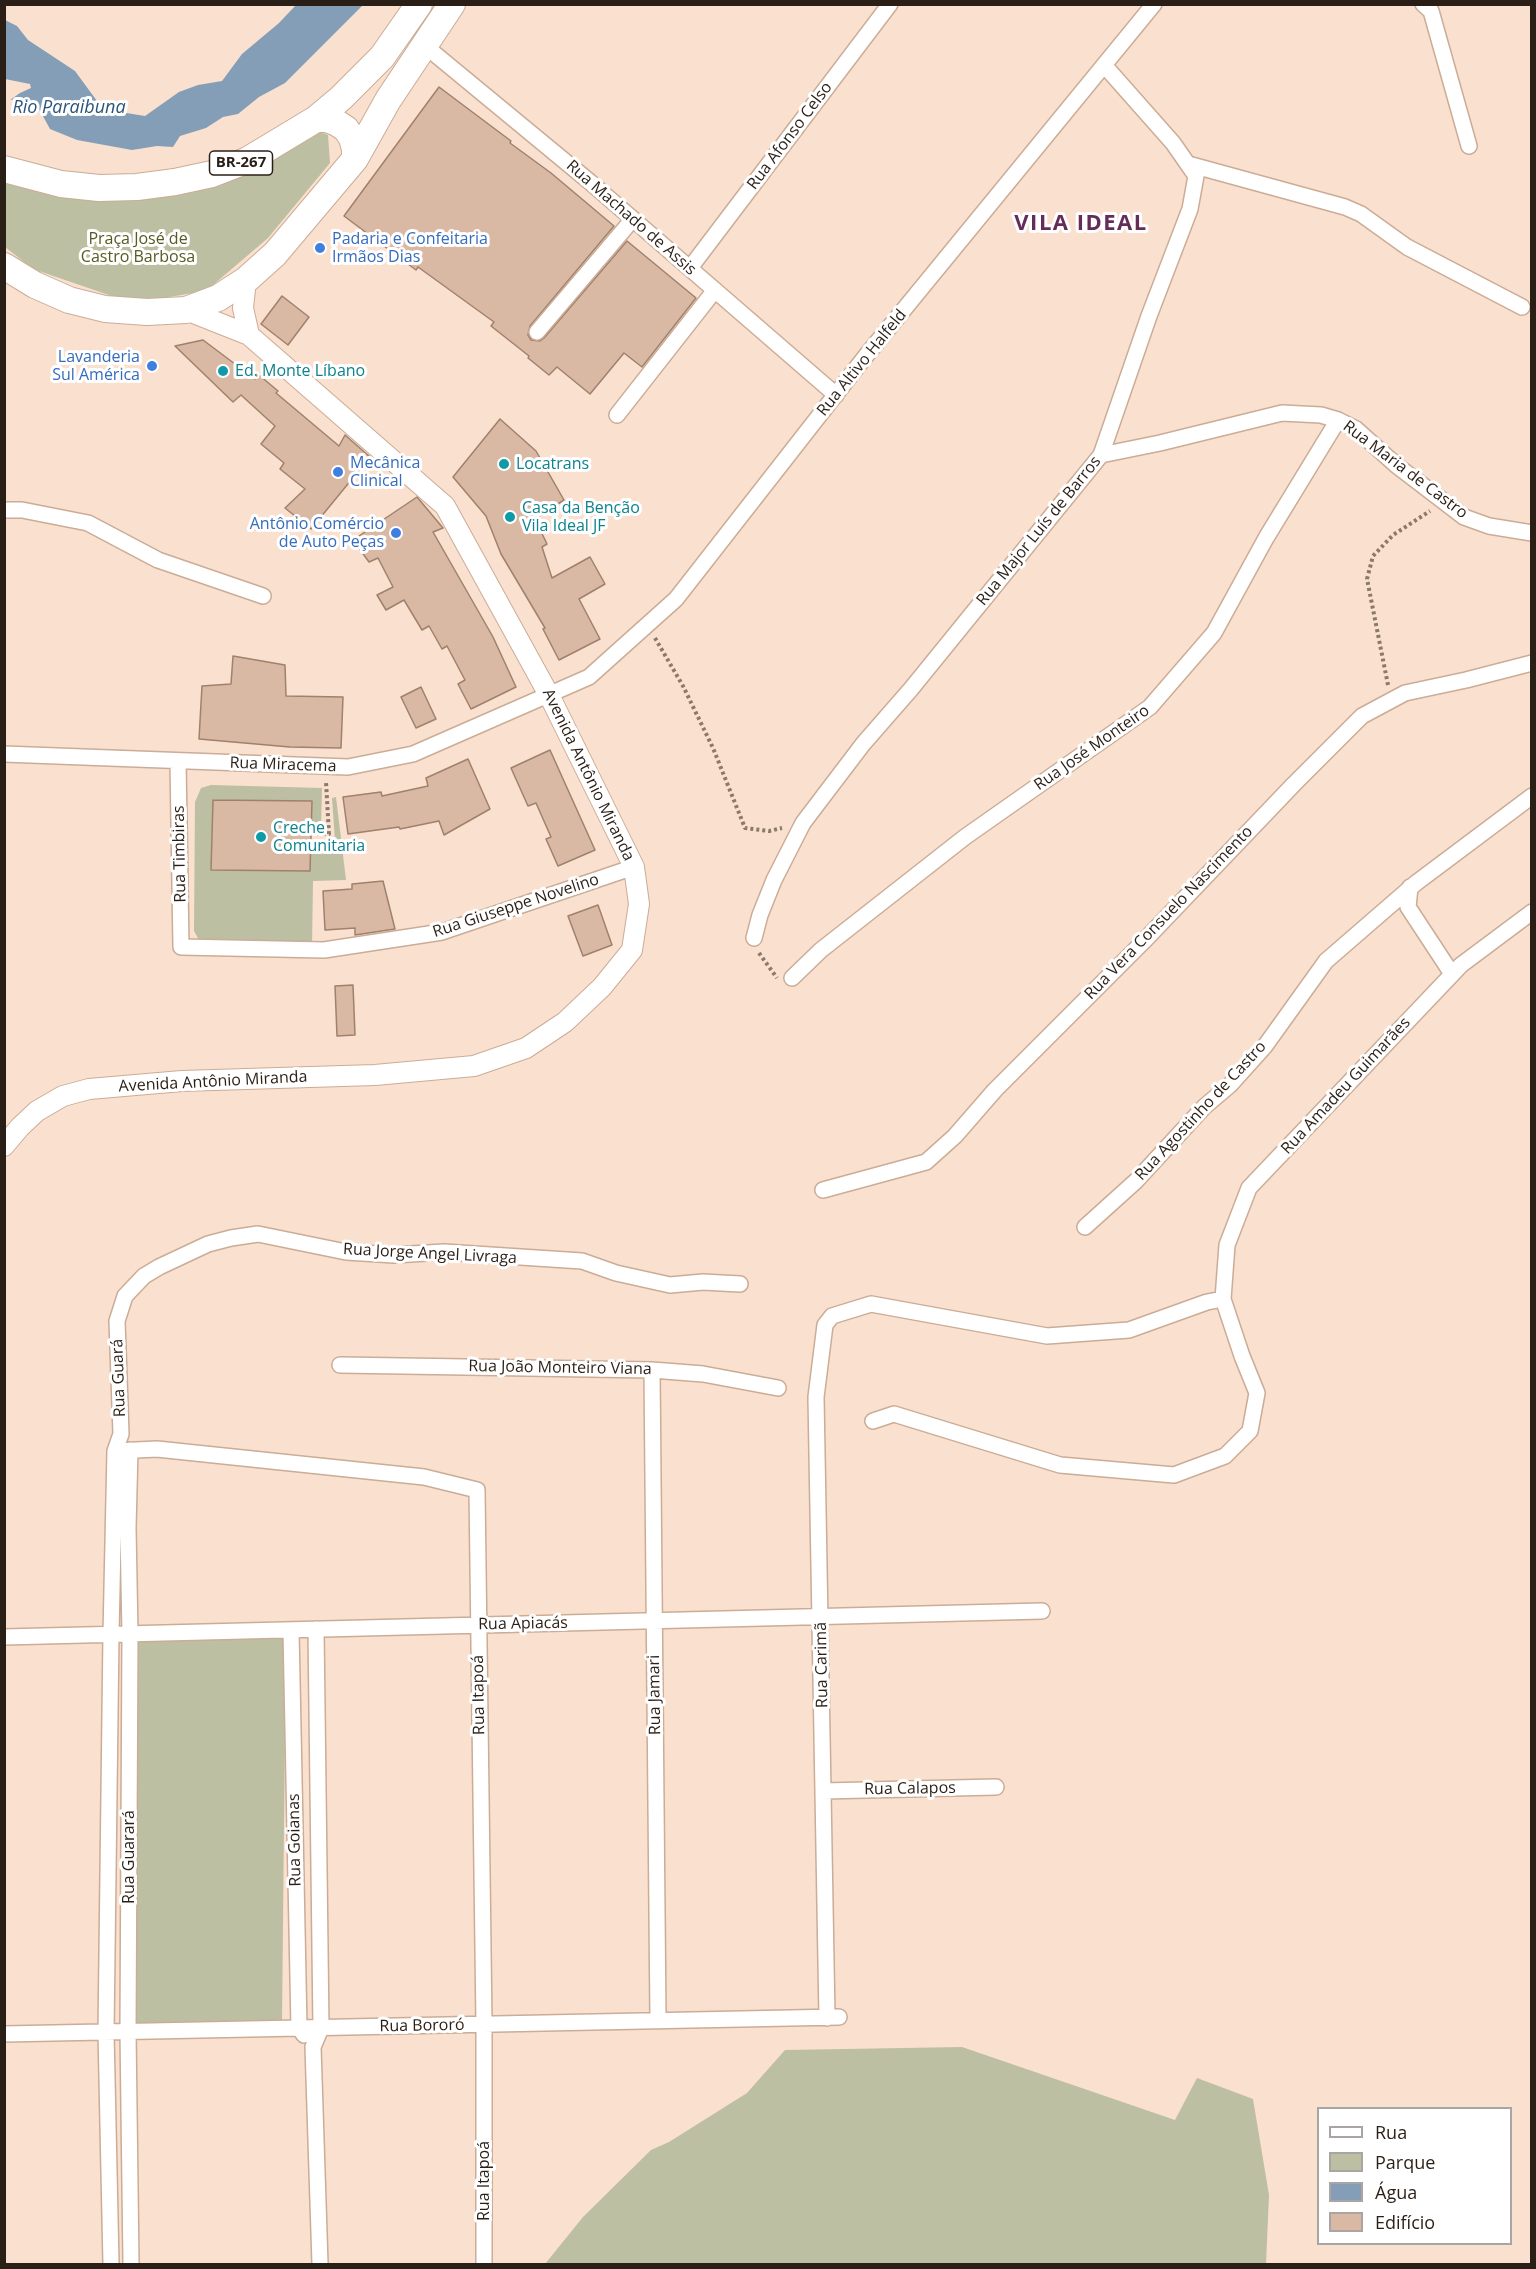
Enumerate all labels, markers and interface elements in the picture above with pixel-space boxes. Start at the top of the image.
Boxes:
street label: Rua Afonso Celso [743,79,837,193]
water label: Rio Paraibuna [12,97,126,119]
road number: BR-267 [210,151,272,175]
street label: Rua Machado de Assis [562,156,700,280]
district label: VILA IDEAL [1014,211,1148,237]
park label: Praça José de Castro Barbosa [81,229,195,267]
place label: Padaria e Confeitaria Irmãos Dias [332,229,488,267]
marker: Padaria e Confeitaria Irmãos Dias [313,241,327,255]
street label: Rua Altivo Halfeld [813,306,911,420]
place label: Lavanderia Sul América [52,347,140,385]
marker: Lavanderia Sul América [145,359,159,373]
place label: Ed. Monte Líbano [235,361,365,381]
marker: Ed. Monte Líbano [216,364,230,378]
street label: Rua Maria de Castro [1339,417,1471,523]
street label: Rua Major Luís de Barros [973,452,1105,610]
place label: Mecânica Clinical [350,453,420,491]
place label: Locatrans [516,454,589,474]
marker: Locatrans [497,457,511,471]
marker: Mecânica Clinical [331,465,345,479]
place label: Casa da Benção Vila Ideal JF [522,498,640,536]
marker: Casa da Benção Vila Ideal JF [503,510,517,524]
place label: Antônio Comércio de Auto Peças [250,514,384,552]
marker: Antônio Comércio de Auto Peças [389,526,403,540]
street label: Avenida Antônio Miranda [538,686,638,864]
street label: Rua José Monteiro [1031,701,1153,795]
street label: Rua Miracema [229,754,337,776]
street label: Rua Timbiras [170,805,190,903]
place label: Creche Comunitaria [273,818,365,856]
street label: Rua Vera Consuelo Nascimento [1081,822,1257,1004]
marker: Creche Comunitaria [254,830,268,844]
street label: Rua Giuseppe Novelino [430,870,602,942]
street label: Rua Amadeu Guimarães [1277,1013,1415,1159]
street label: Rua Agostinho de Castro [1131,1037,1271,1185]
street label: Avenida Antônio Miranda [118,1067,308,1097]
street label: Rua Jorge Angel Livraga [343,1240,517,1268]
street label: Rua Guará [108,1338,130,1418]
street label: Rua João Monteiro Viana [468,1357,652,1379]
street label: Rua Apiacás [478,1614,568,1634]
street label: Rua Carimã [812,1622,832,1708]
street label: Rua Itapoá [469,1655,489,1735]
street label: Rua Jamari [645,1655,665,1735]
street label: Rua Calapos [864,1779,956,1799]
street label: Rua Goianas [285,1793,305,1887]
street label: Rua Guarará [119,1810,139,1904]
street label: Rua Bororó [379,2016,465,2036]
legend [1317,2107,1512,2245]
text: Rua [1375,2120,1407,2144]
street label: Rua Itapoá [474,2141,494,2221]
text: Parque [1375,2150,1435,2174]
text: Água [1375,2180,1417,2204]
text: Edifício [1375,2210,1435,2234]

